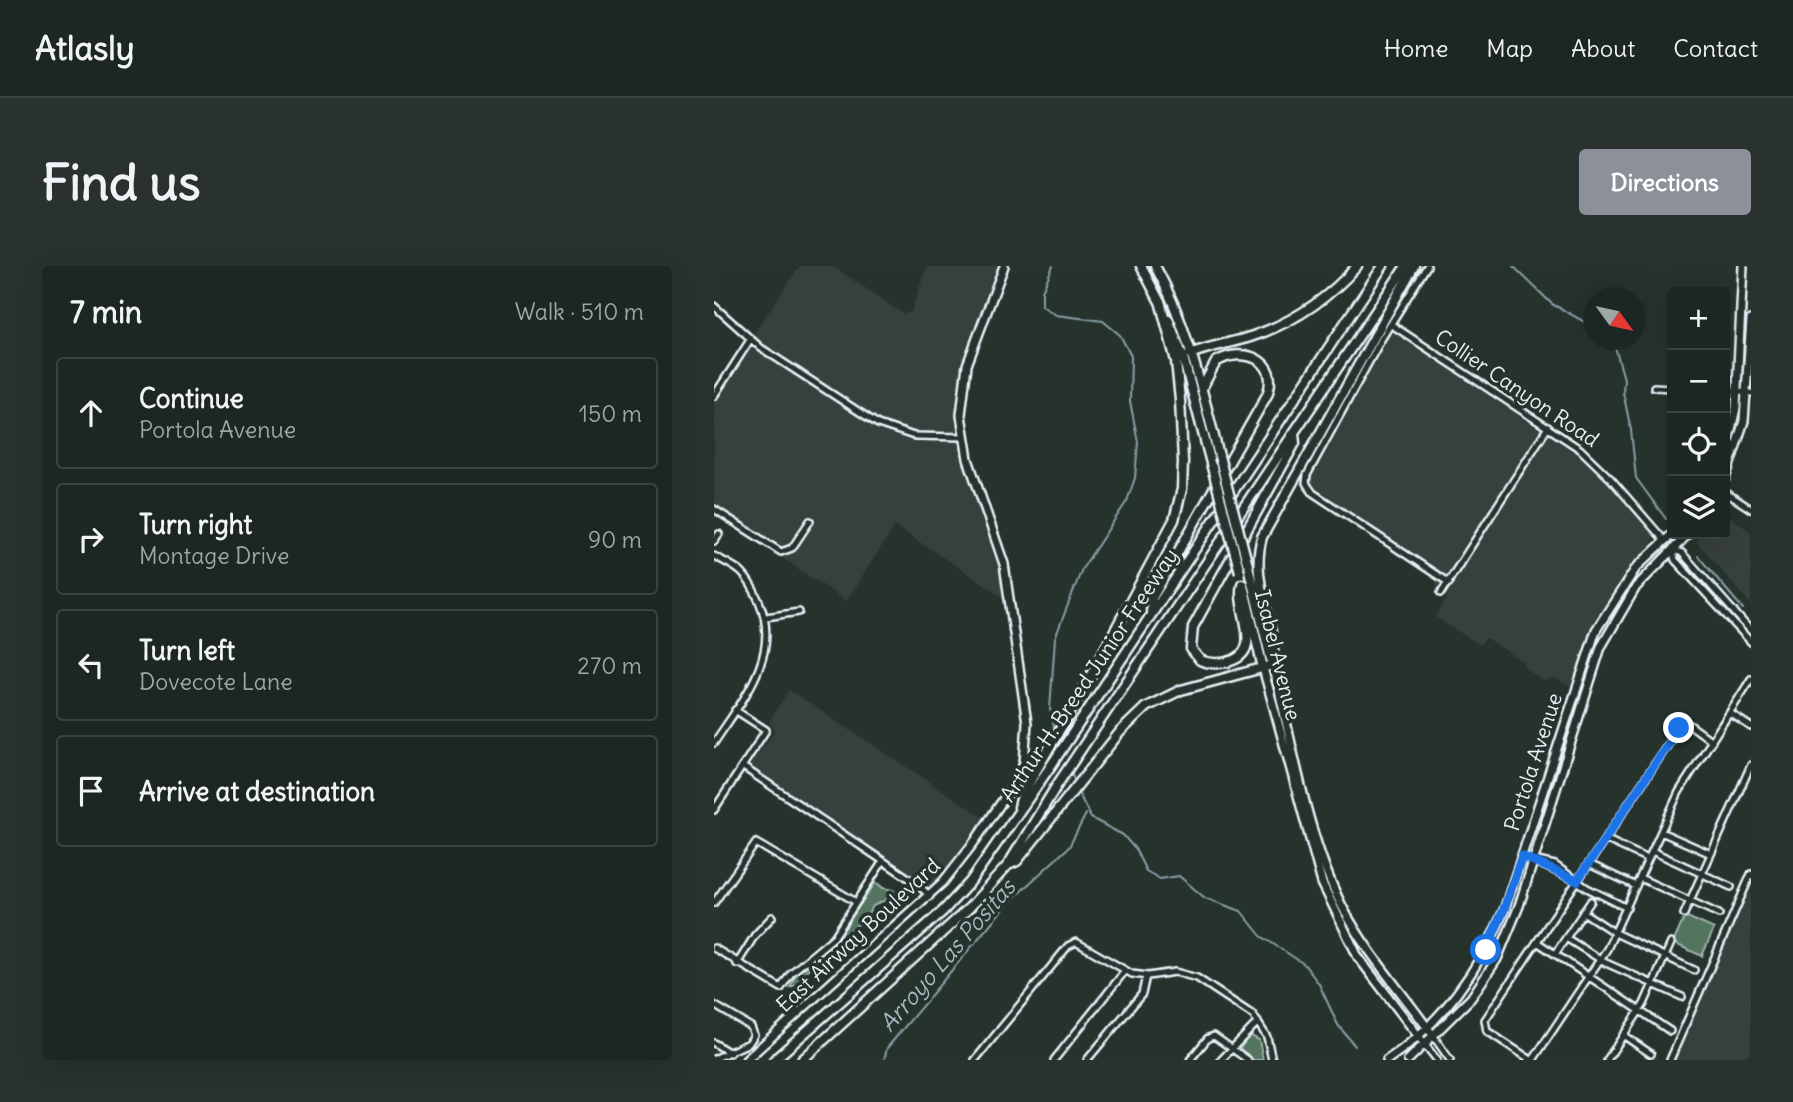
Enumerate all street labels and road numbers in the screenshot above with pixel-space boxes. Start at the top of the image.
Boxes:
street label: Collier Canyon Road [1430,323,1604,453]
street label: Arthur H. Breed Junior Freeway [994,543,1184,807]
street label: Isabel Avenue [1249,587,1307,723]
street label: Portola Avenue [1498,690,1568,834]
street label: East Airway Boulevard [770,852,946,1018]

